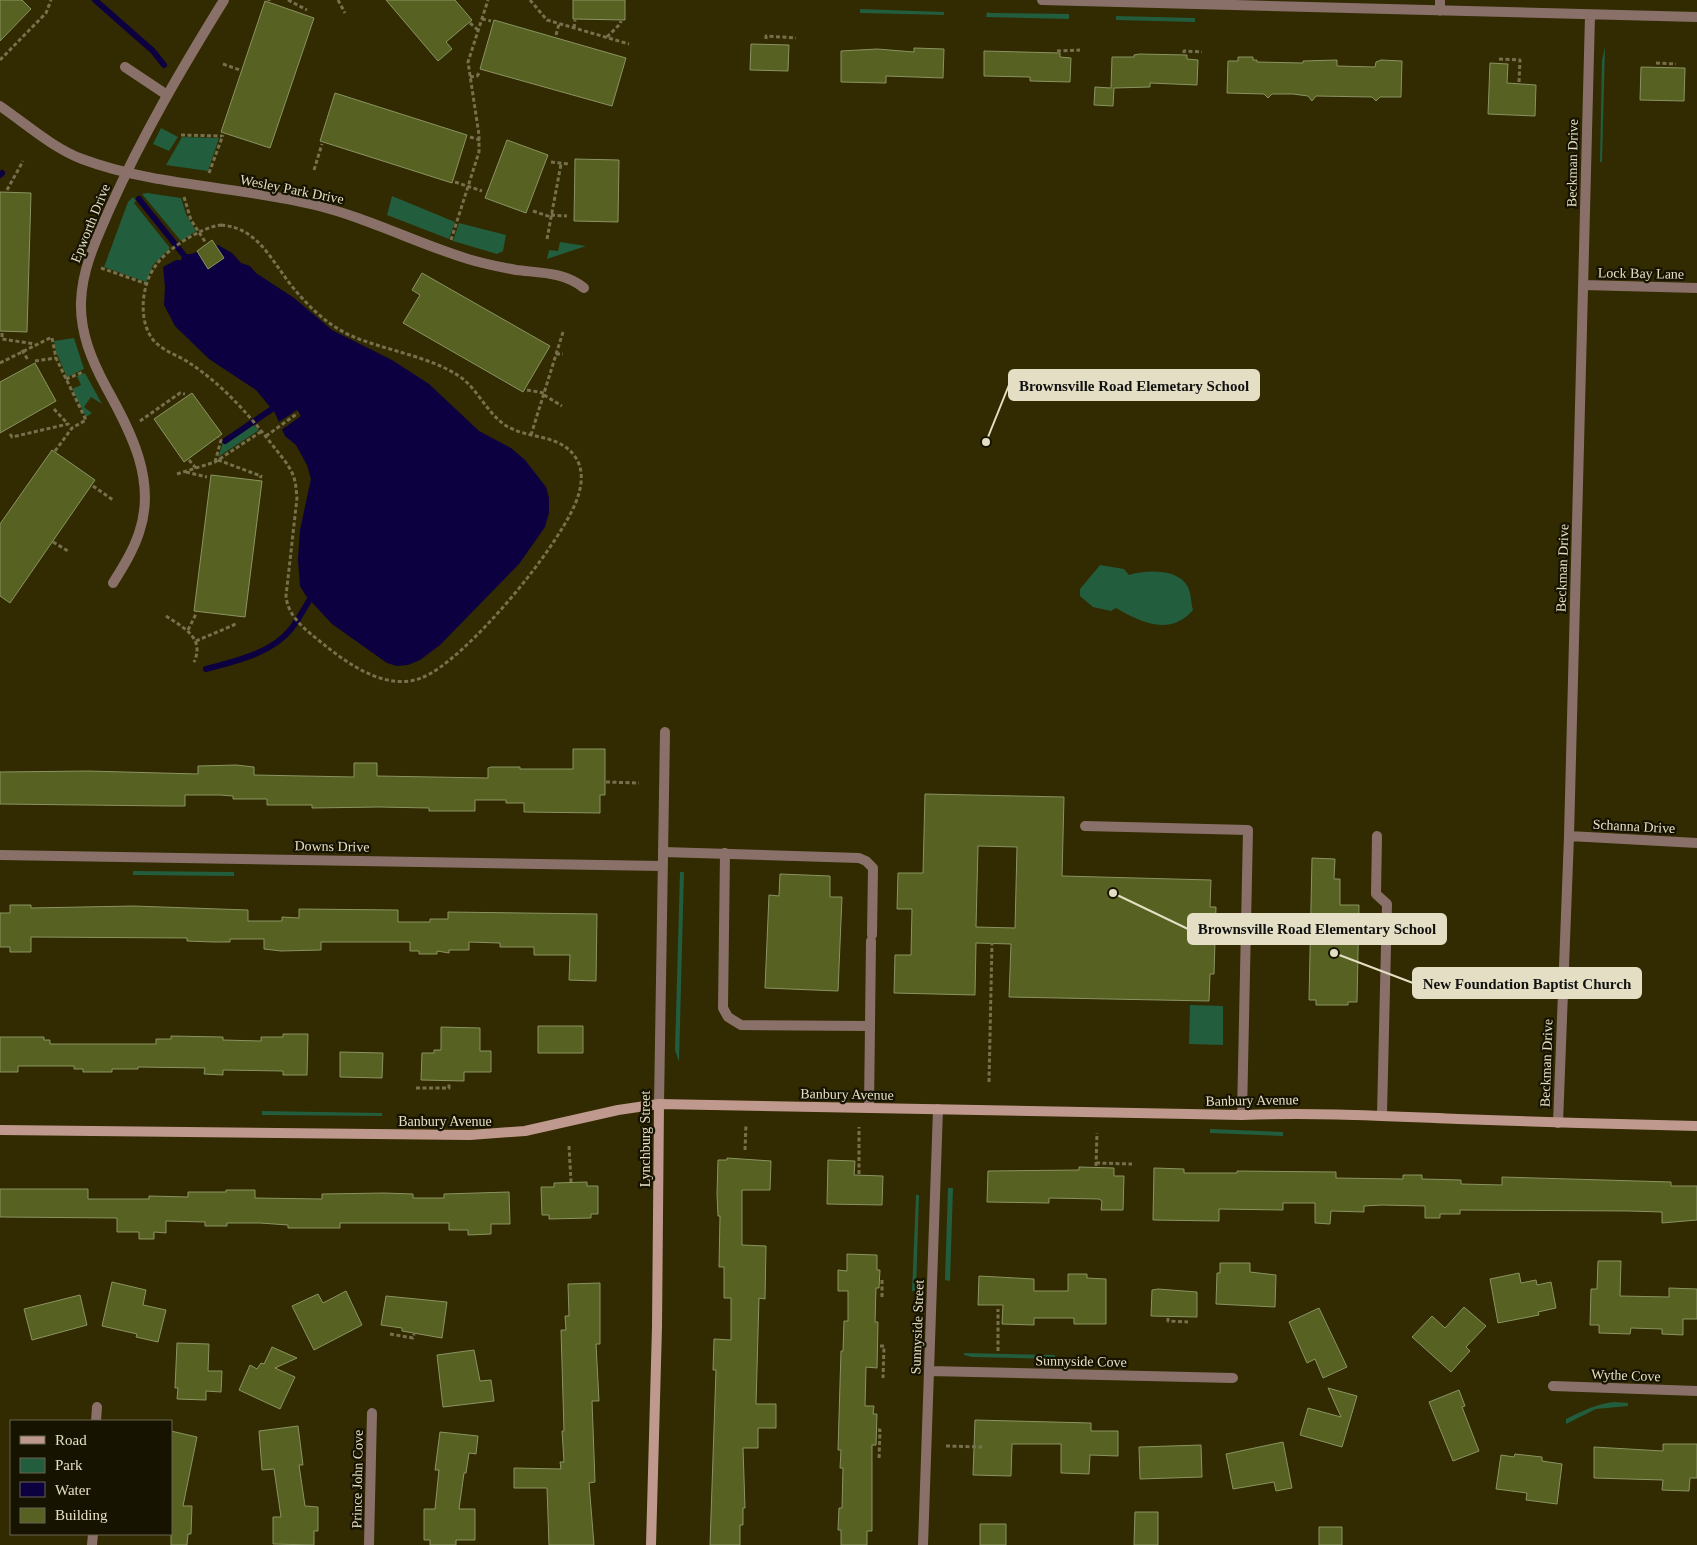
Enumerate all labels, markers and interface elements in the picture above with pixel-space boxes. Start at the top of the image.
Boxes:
street label: Beckman Drive [1564,119,1581,207]
street label: Wesley Park Drive [239,172,345,207]
street label: Epworth Drive [68,182,113,265]
street label: Lock Bay Lane [1598,265,1684,282]
callout: Brownsville Road Elemetary School [1009,370,1259,400]
text: Brownsville Road Elemetary School [1019,378,1249,394]
street label: Beckman Drive [1553,524,1572,612]
street label: Schanna Drive [1592,817,1676,836]
street label: Downs Drive [294,838,370,855]
callout: Brownsville Road Elementary School [1188,914,1446,944]
text: Brownsville Road Elementary School [1198,921,1436,937]
callout: New Foundation Baptist Church [1413,968,1641,998]
text: New Foundation Baptist Church [1423,976,1632,992]
street label: Beckman Drive [1537,1019,1556,1107]
street label: Banbury Avenue [800,1086,894,1103]
street label: Lynchburg Street [638,1091,653,1187]
street label: Banbury Avenue [1205,1092,1299,1109]
street label: Banbury Avenue [398,1114,492,1129]
street label: Sunnyside Street [908,1279,927,1375]
street label: Sunnyside Cove [1035,1353,1127,1370]
street label: Wythe Cove [1591,1367,1661,1384]
legend [10,1420,172,1535]
street label: Prince John Cove [349,1430,366,1529]
text: Road [55,1432,87,1448]
text: Park [55,1457,83,1473]
text: Water [55,1482,90,1498]
text: Building [55,1507,108,1523]

